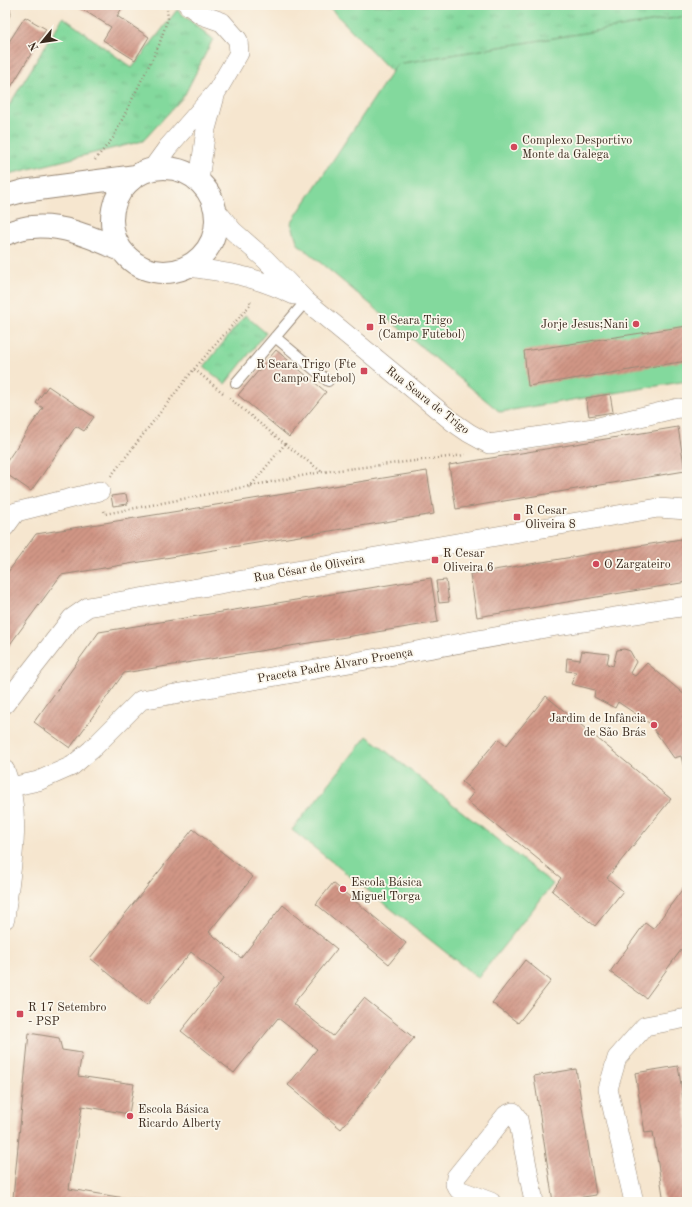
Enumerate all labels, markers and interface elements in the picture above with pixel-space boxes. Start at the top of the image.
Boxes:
north arrow [22,22,62,62]
text: N [27,39,41,52]
place label: Complexo Desportivo Monte da Galega [522,135,632,161]
marker: Complexo Desportivo Monte da Galega [509,142,519,152]
place label: R Seara Trigo (Campo Futebol) [378,315,465,341]
place label: Jorje Jesus;Nani [541,319,628,331]
marker: Jorje Jesus;Nani [631,319,641,329]
marker: R Seara Trigo (Campo Futebol) [365,322,375,332]
place label: R Seara Trigo (Fte Campo Futebol) [256,358,356,385]
street label: Rua Seara de Trigo [384,365,471,437]
marker: R Seara Trigo (Fte Campo Futebol) [359,366,369,376]
place label: R Cesar Oliveira 8 [525,505,576,531]
marker: R Cesar Oliveira 8 [512,512,522,522]
place label: R Cesar Oliveira 6 [443,548,494,574]
street label: Rua César de Oliveira [253,553,366,585]
marker: R Cesar Oliveira 6 [430,555,440,565]
marker: O Zargateiro [591,559,601,569]
place label: O Zargateiro [604,559,671,571]
street label: Praceta Padre Álvaro Proença [256,643,414,686]
place label: Jardim de Infância de São Brás [549,713,646,739]
marker: Jardim de Infância de São Brás [649,720,659,730]
place label: Escola Básica Miguel Torga [351,877,422,903]
marker: Escola Básica Miguel Torga [338,884,348,894]
place label: R 17 Setembro - PSP [28,1002,107,1028]
marker: R 17 Setembro - PSP [15,1009,25,1019]
place label: Escola Básica Ricardo Alberty [138,1104,222,1130]
marker: Escola Básica Ricardo Alberty [125,1111,135,1121]

